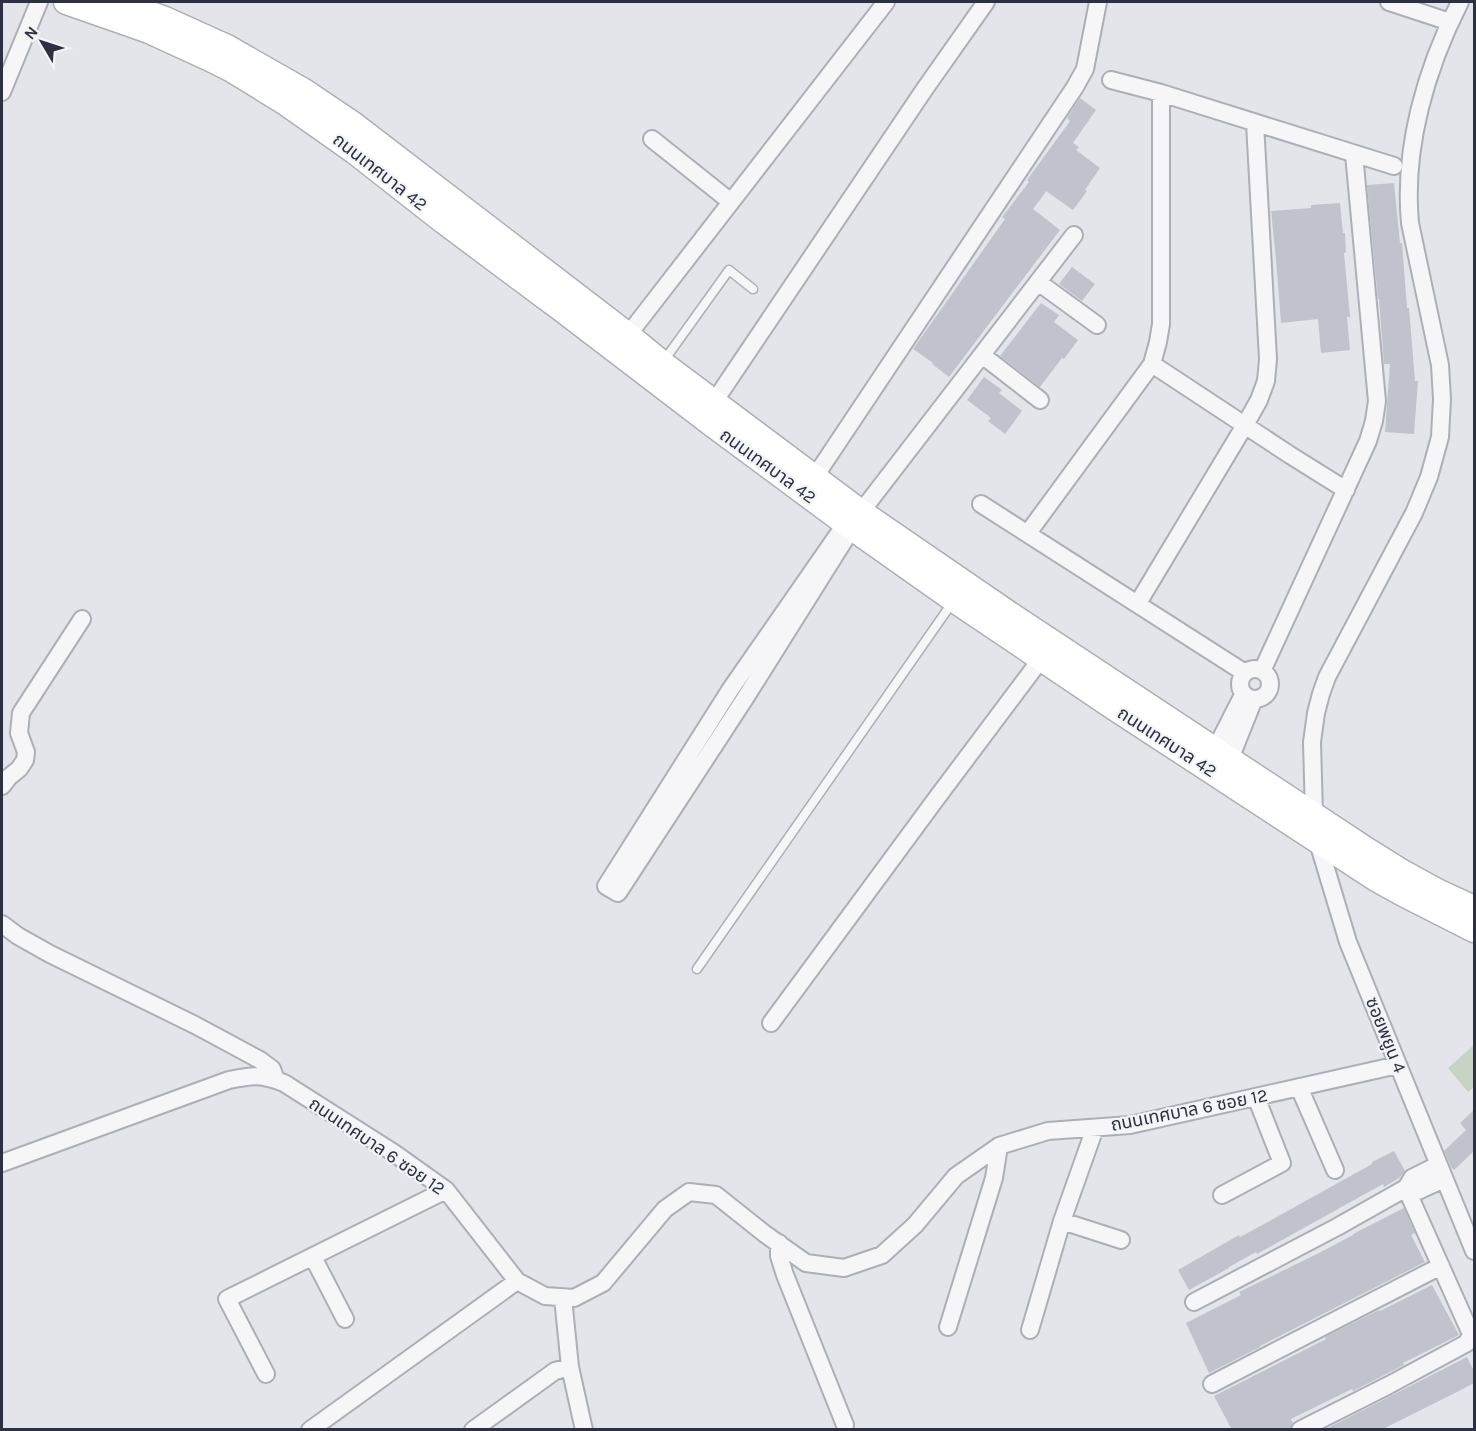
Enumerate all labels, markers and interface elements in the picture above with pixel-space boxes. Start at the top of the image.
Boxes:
north arrow [12,12,72,72]
text: N [20,22,42,43]
street label: ถนนเทศบาล 42 [328,128,432,216]
street label: ถนนเทศบาล 42 [716,424,820,508]
street label: ถนนเทศบาล 42 [1113,702,1221,782]
street label: ซอยพยูน 4 [1360,994,1411,1076]
street label: ถนนเทศบาล 6 ซอย 12 [1109,1084,1269,1136]
street label: ถนนเทศบาล 6 ซอย 12 [305,1092,449,1200]

